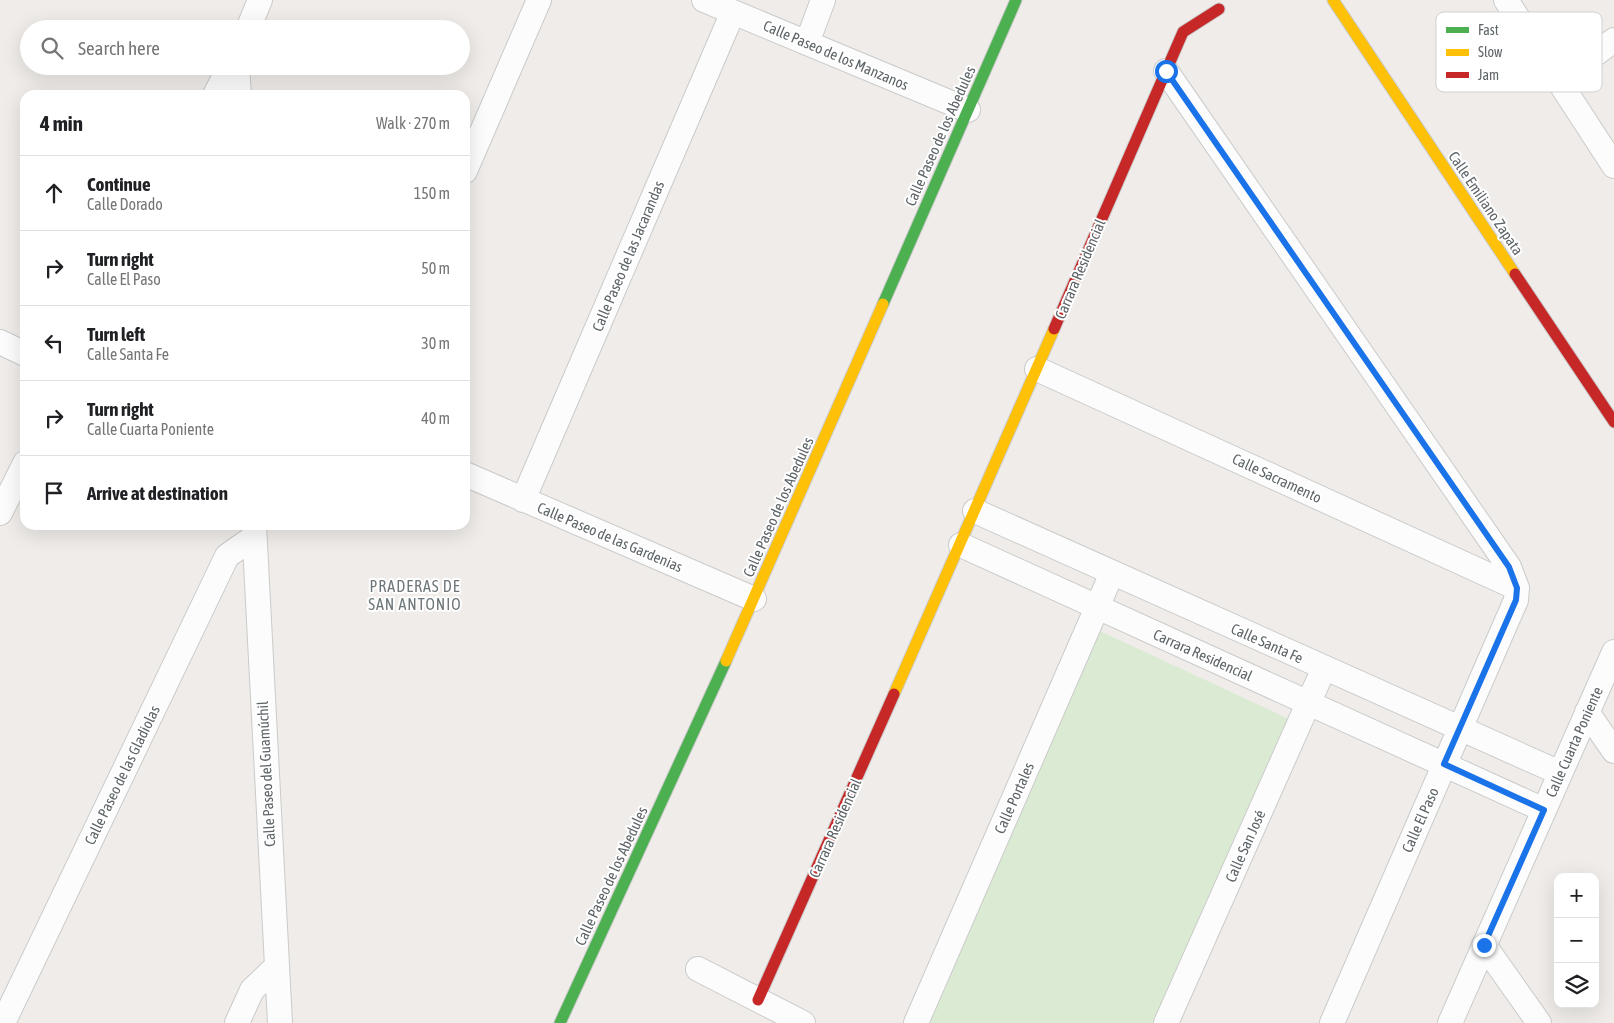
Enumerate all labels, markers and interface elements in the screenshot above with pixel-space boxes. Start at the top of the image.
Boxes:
legend [1436,12,1602,92]
street label: Calle Paseo de los Manzanos [761,17,911,93]
search box [20,20,470,75]
text: Fast [1478,22,1499,38]
icon: search [38,34,66,62]
text: Search here [78,37,160,59]
text: Slow [1478,44,1503,60]
route start [1155,60,1178,83]
street label: Calle Paseo de los Abedules [901,63,979,209]
text: Jam [1478,67,1499,83]
text: 4 min [40,111,83,135]
text: Walk · 270 m [376,114,450,132]
street label: Calle Emiliano Zapata [1445,148,1527,258]
text: Continue [87,173,151,195]
street label: Calle Paseo de las Jacarandas [589,178,667,334]
icon: ahead [40,179,68,207]
text: 150 m [414,184,450,202]
text: Calle Dorado [87,195,163,213]
street label: Carrara Residencial [1051,217,1109,321]
text: Turn right [87,248,154,270]
icon: right [40,254,68,282]
text: 50 m [421,259,450,277]
text: Calle El Paso [87,270,161,288]
text: Turn left [87,323,145,345]
icon: left [40,329,68,357]
text: 30 m [421,334,450,352]
text: Calle Santa Fe [87,345,169,363]
text: Turn right [87,398,154,420]
icon: right [40,404,68,432]
text: 40 m [421,409,450,427]
text: Calle Cuarta Poniente [87,420,214,438]
street label: Calle Paseo de los Abedules [739,434,817,580]
street label: Calle Sacramento [1230,450,1324,506]
icon: arrive [40,479,68,507]
text: Arrive at destination [87,482,228,504]
street label: Calle Paseo de las Gardenias [535,499,685,575]
district label: PRADERAS DE SAN ANTONIO [368,577,462,613]
street label: Calle Santa Fe [1228,620,1306,666]
street label: Carrara Residencial [1151,626,1255,684]
street label: Calle Cuarta Poniente [1542,684,1606,800]
street label: Calle Paseo del Guamúchil [254,701,278,847]
street label: Calle Paseo de las Gladiolas [81,703,163,847]
street label: Calle Portales [991,760,1037,836]
street label: Carrara Residencial [806,776,864,880]
street label: Calle El Paso [1398,785,1442,855]
street label: Calle Paseo de los Abedules [571,804,651,948]
street label: Calle San José [1222,807,1268,885]
map controls [1554,873,1599,1008]
button: + [1554,873,1599,918]
button: − [1554,918,1599,963]
route end [1473,934,1496,957]
button: layers [1554,963,1599,1008]

